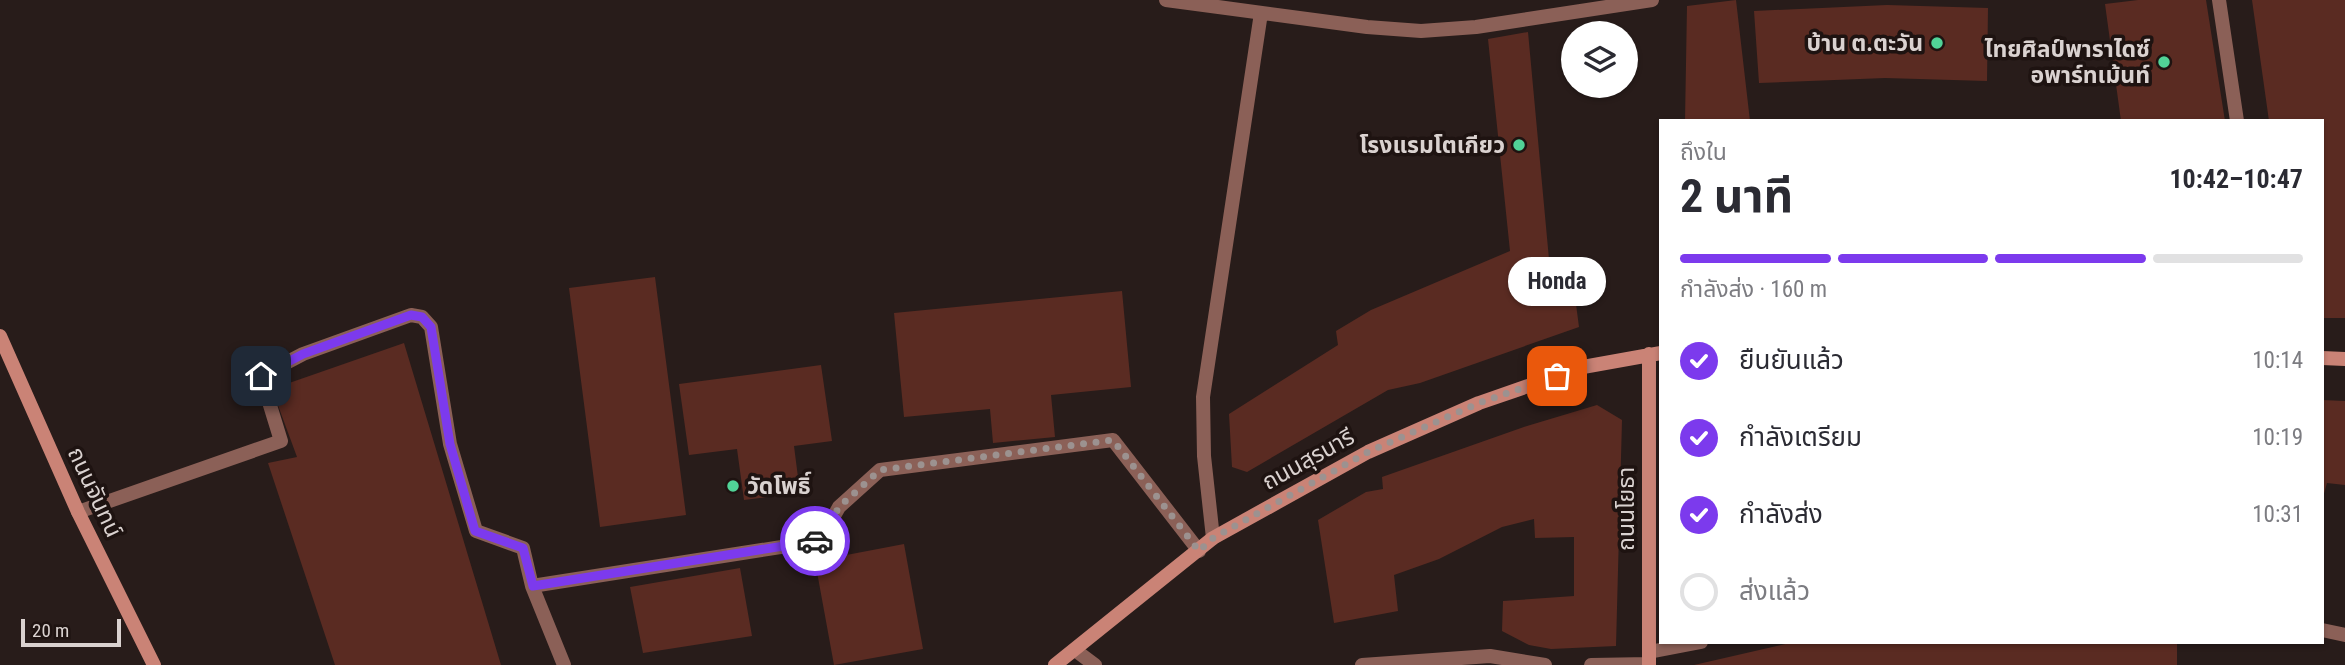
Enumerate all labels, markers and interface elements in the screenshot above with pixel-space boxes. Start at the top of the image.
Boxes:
map controls [1561,21,1638,98]
button: layers [1561,21,1638,98]
place label: บ้าน ต.ตะวัน [1807,30,1923,57]
marker: บ้าน ต.ตะวัน [1929,35,1945,51]
place label: ไทยศิลป์พาราไดซ์ อพาร์ทเม้นท์ [1985,36,2151,89]
marker: ไทยศิลป์พาราไดซ์ อพาร์ทเม้นท์ [2156,54,2172,70]
place label: โรงแรมโตเกียว [1359,132,1505,159]
marker: โรงแรมโตเกียว [1511,137,1527,153]
text: ถึงใน [1680,139,1727,166]
text: 10:42–10:47 [2169,164,2303,194]
text: 2 นาที [1680,169,1793,223]
callout: Honda [1508,257,1606,306]
text: Honda [1527,268,1587,295]
text: กำลังส่ง · 160 m [1680,276,1827,303]
icon: check [1680,342,1718,380]
text: ยืนยันแล้ว [1739,345,1844,375]
pin [231,346,291,406]
pin [1527,346,1587,406]
text: 10:14 [2252,347,2303,374]
icon: home [242,357,280,395]
icon: bag [1538,357,1576,395]
icon: check [1680,419,1718,457]
text: กำลังเตรียม [1739,422,1862,452]
street label: ถนนสุรนารี [1257,423,1359,496]
text: 10:19 [2252,424,2303,451]
street label: ถนนจันทน์ [62,443,127,542]
street label: ถนนโยธา [1613,467,1640,551]
place label: วัดโพธิ์ [747,471,812,500]
marker: วัดโพธิ์ [725,478,741,494]
icon: check [1680,496,1718,534]
text: กำลังส่ง [1739,499,1823,529]
text: 10:31 [2252,501,2303,528]
courier [780,506,850,576]
icon: car [796,522,834,560]
text: ส่งแล้ว [1739,576,1810,606]
scale bar [21,616,121,648]
text: 20 m [32,619,69,642]

